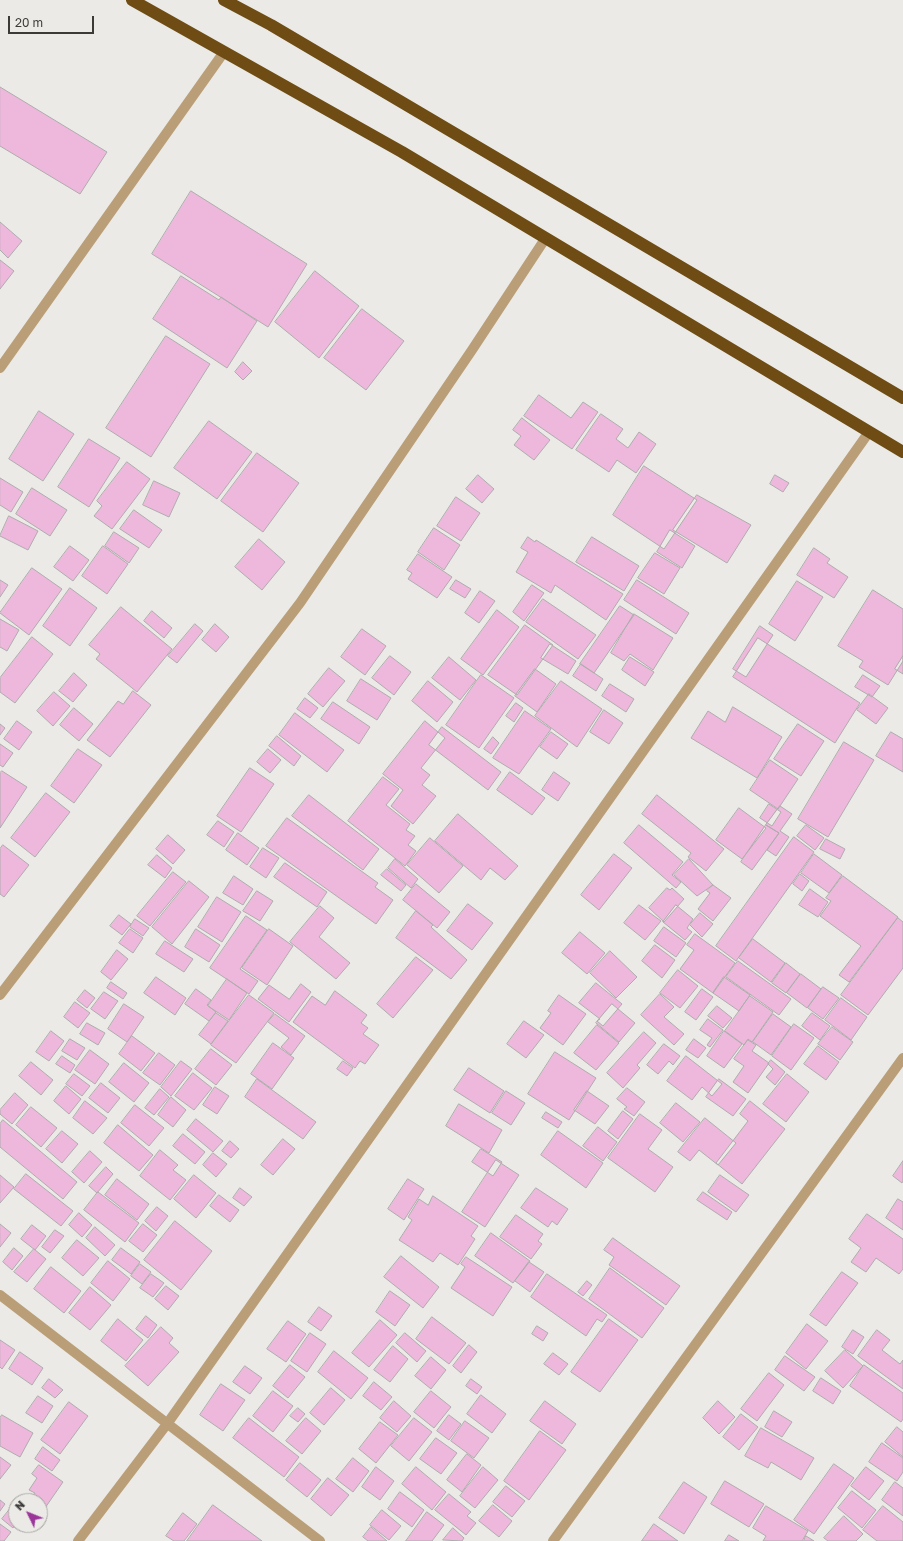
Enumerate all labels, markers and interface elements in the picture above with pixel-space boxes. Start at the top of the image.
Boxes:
scale bar [10,8,96,34]
text: 20 m [15,15,43,30]
north arrow [8,1493,48,1533]
text: N [12,1498,27,1513]

